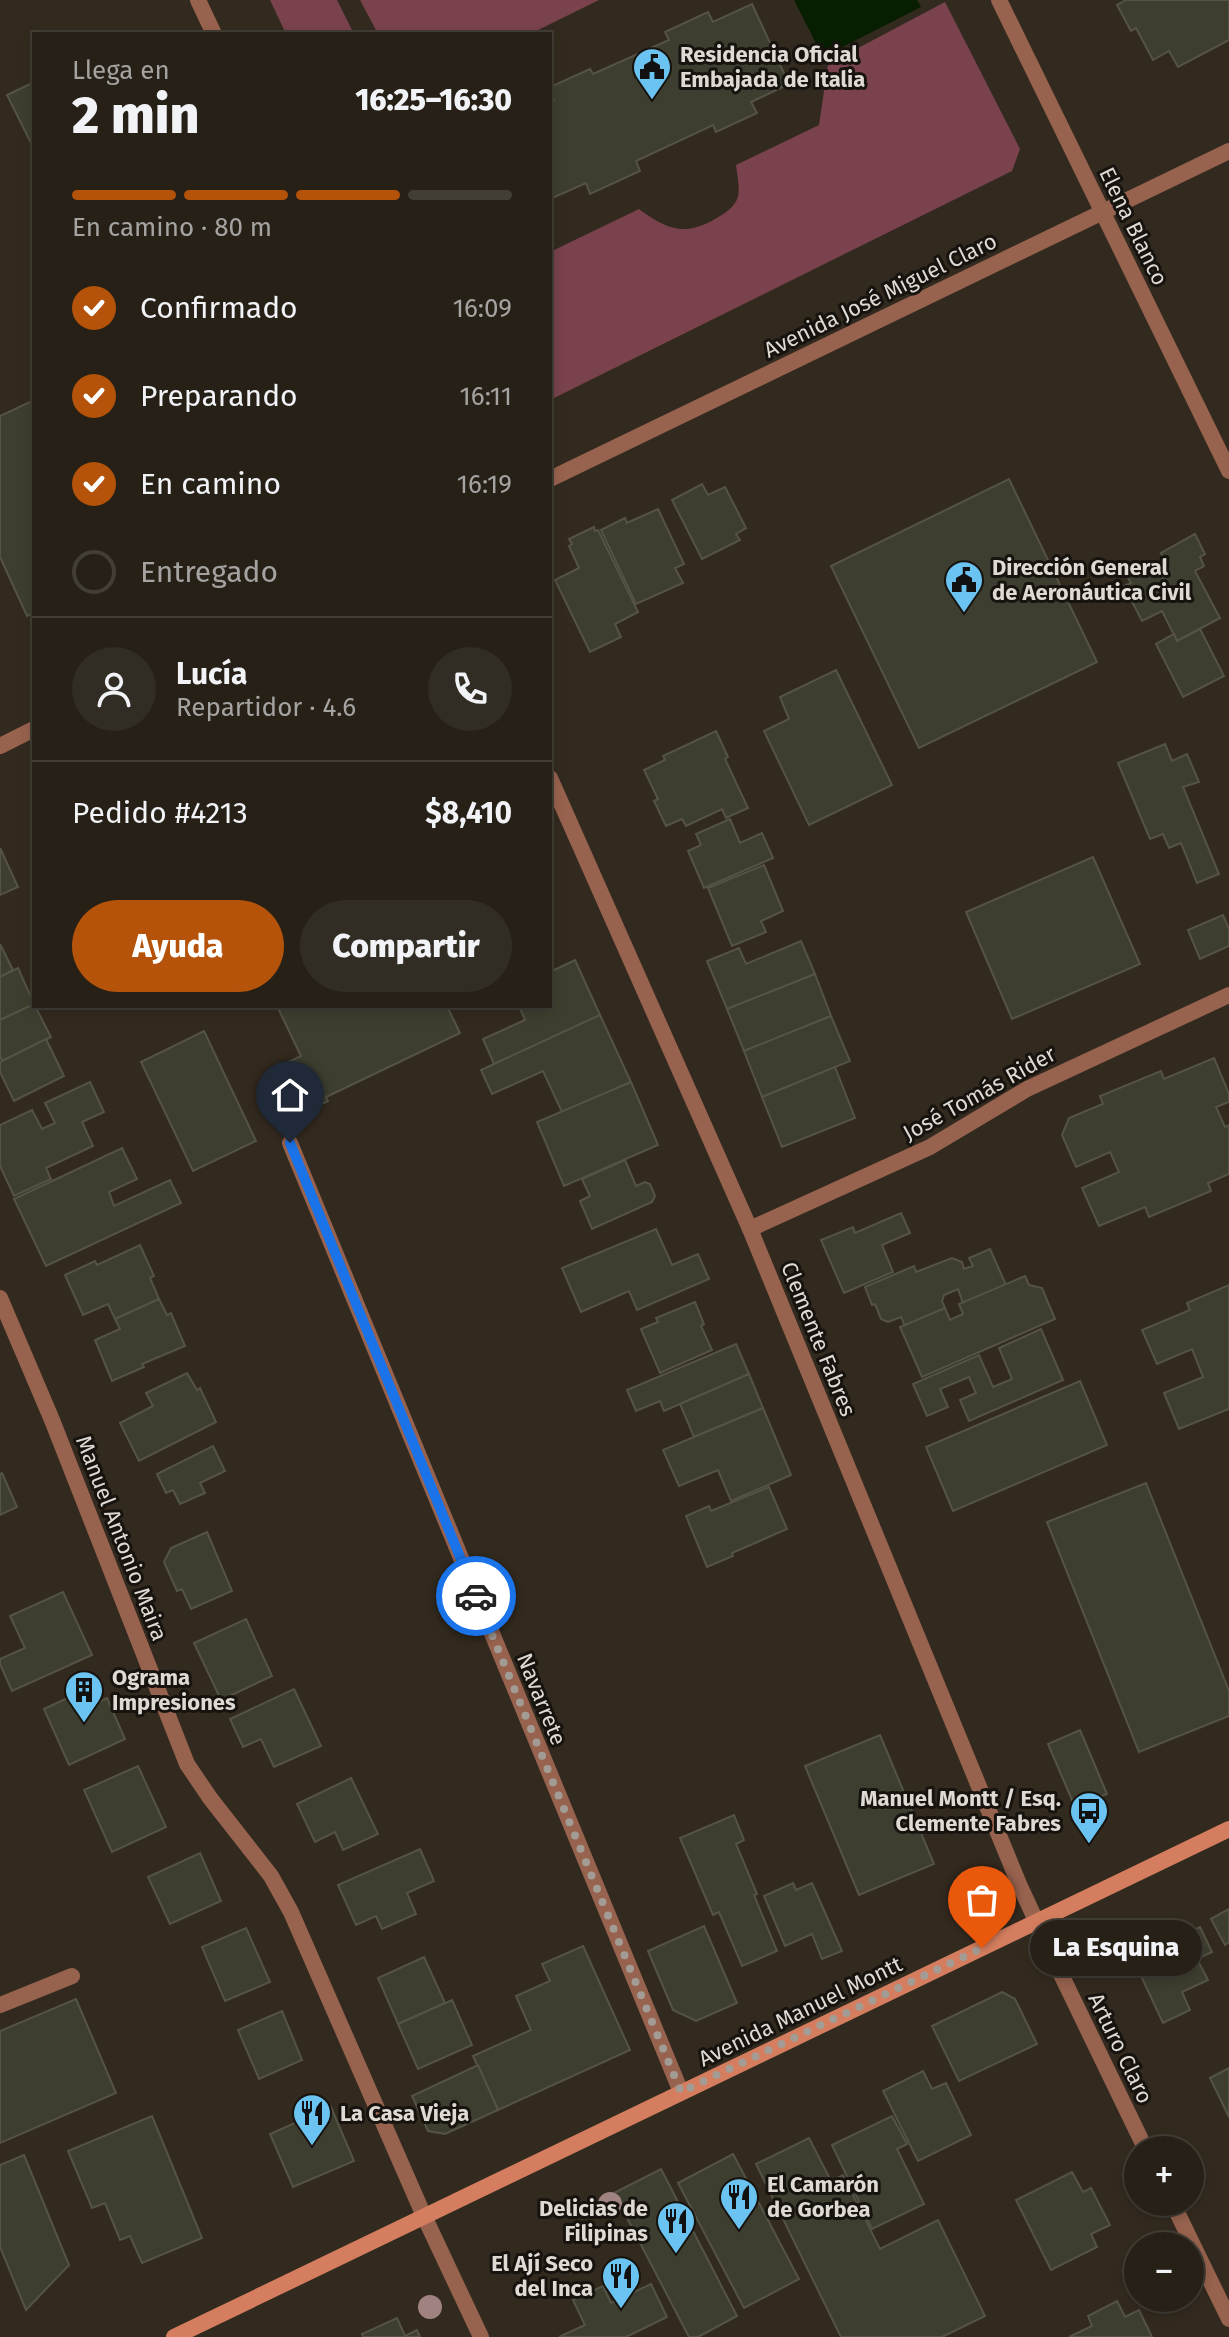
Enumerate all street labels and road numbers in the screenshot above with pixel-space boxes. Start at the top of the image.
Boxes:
street label: Elena Blanco [1093,163,1174,290]
street label: Avenida José Miguel Claro [759,227,1001,364]
street label: José Tomás Rider [898,1040,1061,1147]
street label: Clemente Fabres [775,1258,862,1420]
street label: Manuel Antonio Maira [70,1432,173,1645]
street label: Navarrete [511,1649,572,1749]
street label: Avenida Manuel Montt [694,1950,906,2072]
street label: Arturo Claro [1082,1989,1159,2108]

